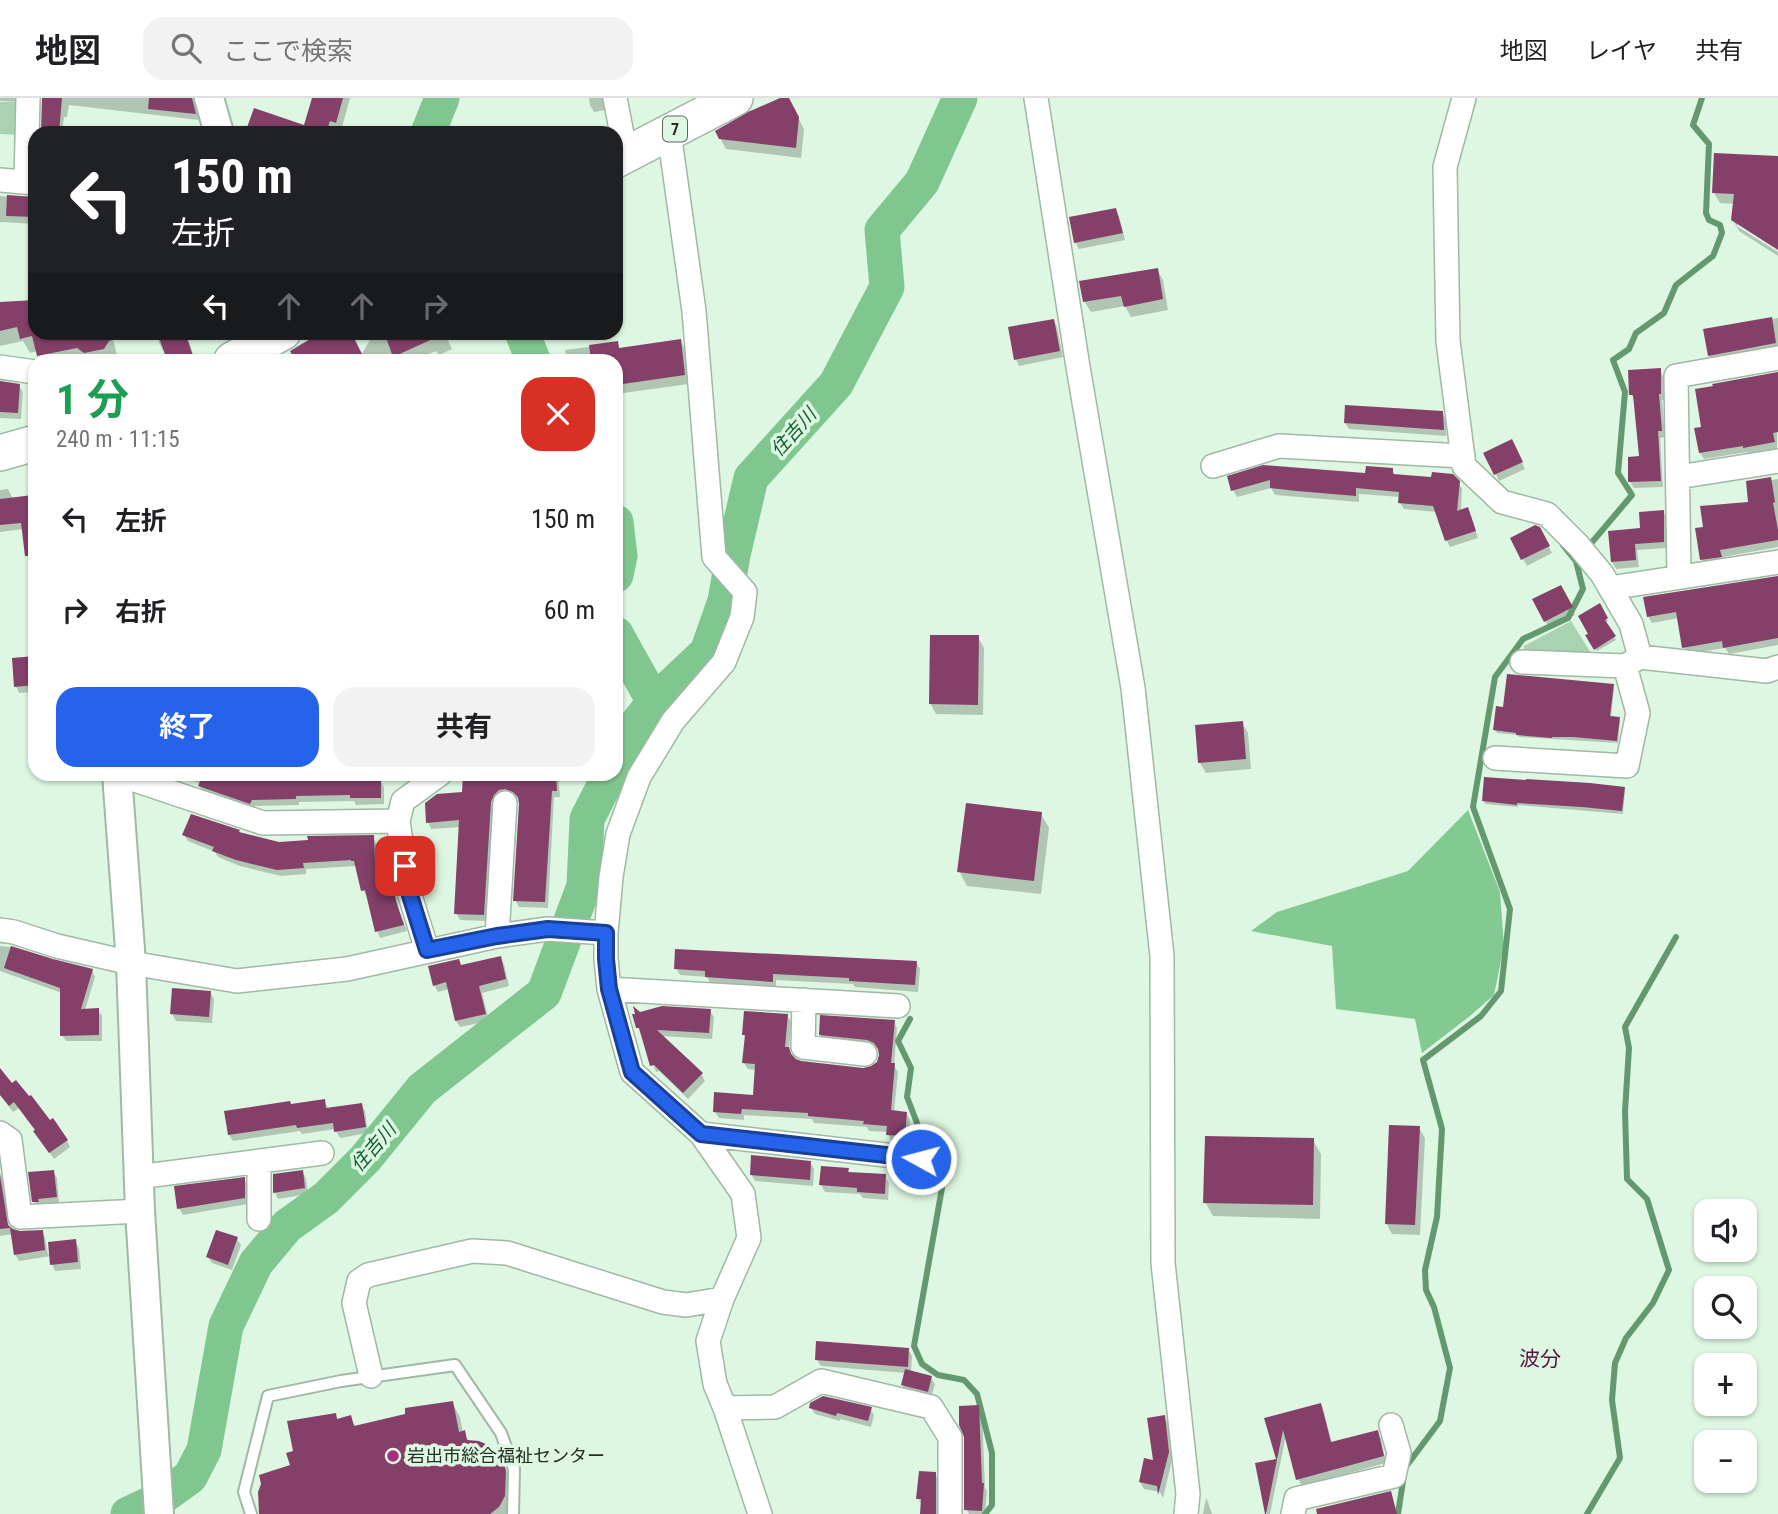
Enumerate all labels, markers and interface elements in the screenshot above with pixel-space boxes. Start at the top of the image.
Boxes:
search box [143,17,633,80]
icon: search [167,29,205,67]
text: 地図 [35,31,101,70]
text: ここで検索 [223,36,353,66]
text: 地図 [1500,37,1548,65]
text: レイヤ [1586,37,1657,65]
text: 共有 [1695,37,1743,65]
road number: 7 [663,117,687,142]
text: 150 m [171,148,293,205]
icon: left [56,154,147,245]
text: 左折 [171,214,235,252]
icon: left [197,287,235,325]
icon: ahead [270,287,308,325]
icon: ahead [343,287,381,325]
icon: right [416,287,454,325]
text: 1 分 [56,375,129,424]
button: close [521,377,595,451]
water label: 住吉川 [766,402,822,461]
text: 240 m · 11:15 [56,426,180,453]
icon: left [56,500,94,538]
text: 150 m [531,504,595,534]
text: 左折 [115,506,167,536]
icon: right [56,591,94,629]
text: 60 m [544,595,595,625]
text: 右折 [115,597,167,627]
button: 終了 [56,687,319,767]
button: 共有 [333,687,595,767]
pin [375,836,435,896]
icon: arrive [386,847,424,885]
water label: 住吉川 [346,1117,402,1176]
position arrow [884,1122,958,1196]
map controls [1694,1199,1757,1493]
button: sound [1694,1199,1757,1262]
button: search [1694,1276,1757,1339]
district label: 波分 [1519,1347,1561,1371]
button: + [1694,1353,1757,1416]
button: − [1694,1430,1757,1493]
place label: 岩出市総合福祉センター [407,1445,605,1466]
marker: 岩出市総合福祉センター [385,1448,401,1464]

